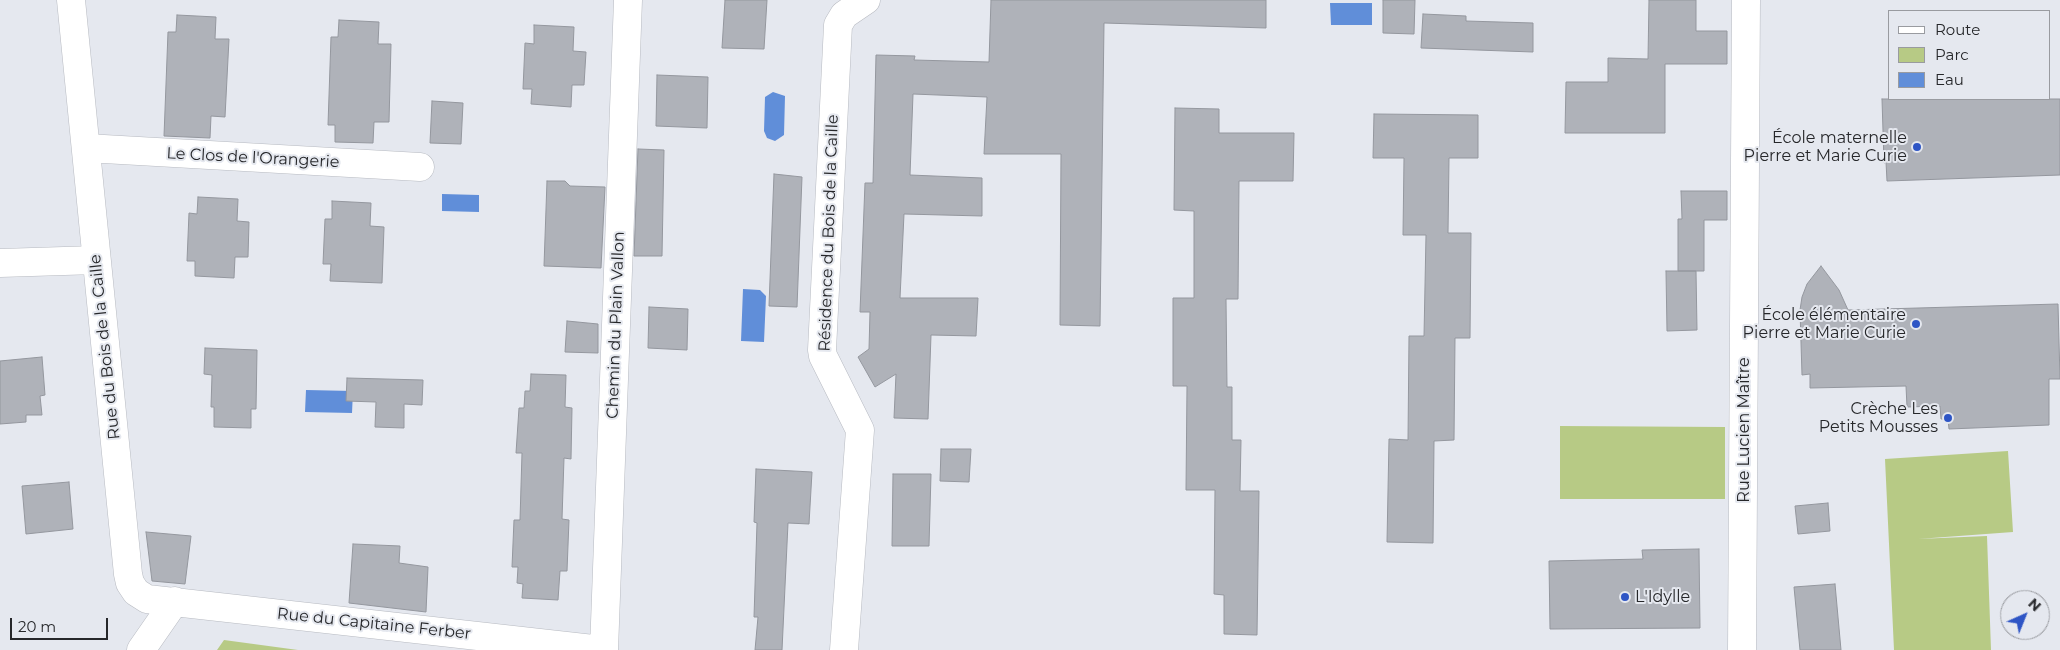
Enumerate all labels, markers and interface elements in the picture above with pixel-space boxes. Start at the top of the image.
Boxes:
legend [1888,10,2050,100]
text: Route [1935,20,1980,39]
text: Parc [1935,45,1969,64]
text: Eau [1935,70,1964,89]
street label: Résidence du Bois de la Caille [815,114,843,352]
place label: École maternelle Pierre et Marie Curie [1744,128,1907,166]
marker: École maternelle Pierre et Marie Curie [1911,141,1923,153]
street label: Le Clos de l'Orangerie [166,144,340,172]
street label: Chemin du Plain Vallon [603,231,629,419]
street label: Rue du Bois de la Caille [86,253,124,441]
place label: École élémentaire Pierre et Marie Curie [1743,305,1906,343]
marker: École élémentaire Pierre et Marie Curie [1910,318,1922,330]
street label: Rue Lucien Maître [1734,357,1754,503]
place label: Crèche Les Petits Mousses [1819,399,1938,437]
marker: Crèche Les Petits Mousses [1942,412,1954,424]
place label: L'Idylle [1635,587,1690,607]
north arrow [2000,590,2050,640]
marker: L'Idylle [1619,591,1631,603]
text: N [2024,595,2045,615]
street label: Rue du Capitaine Ferber [276,604,472,644]
scale bar [12,608,110,640]
text: 20 m [18,617,56,636]

